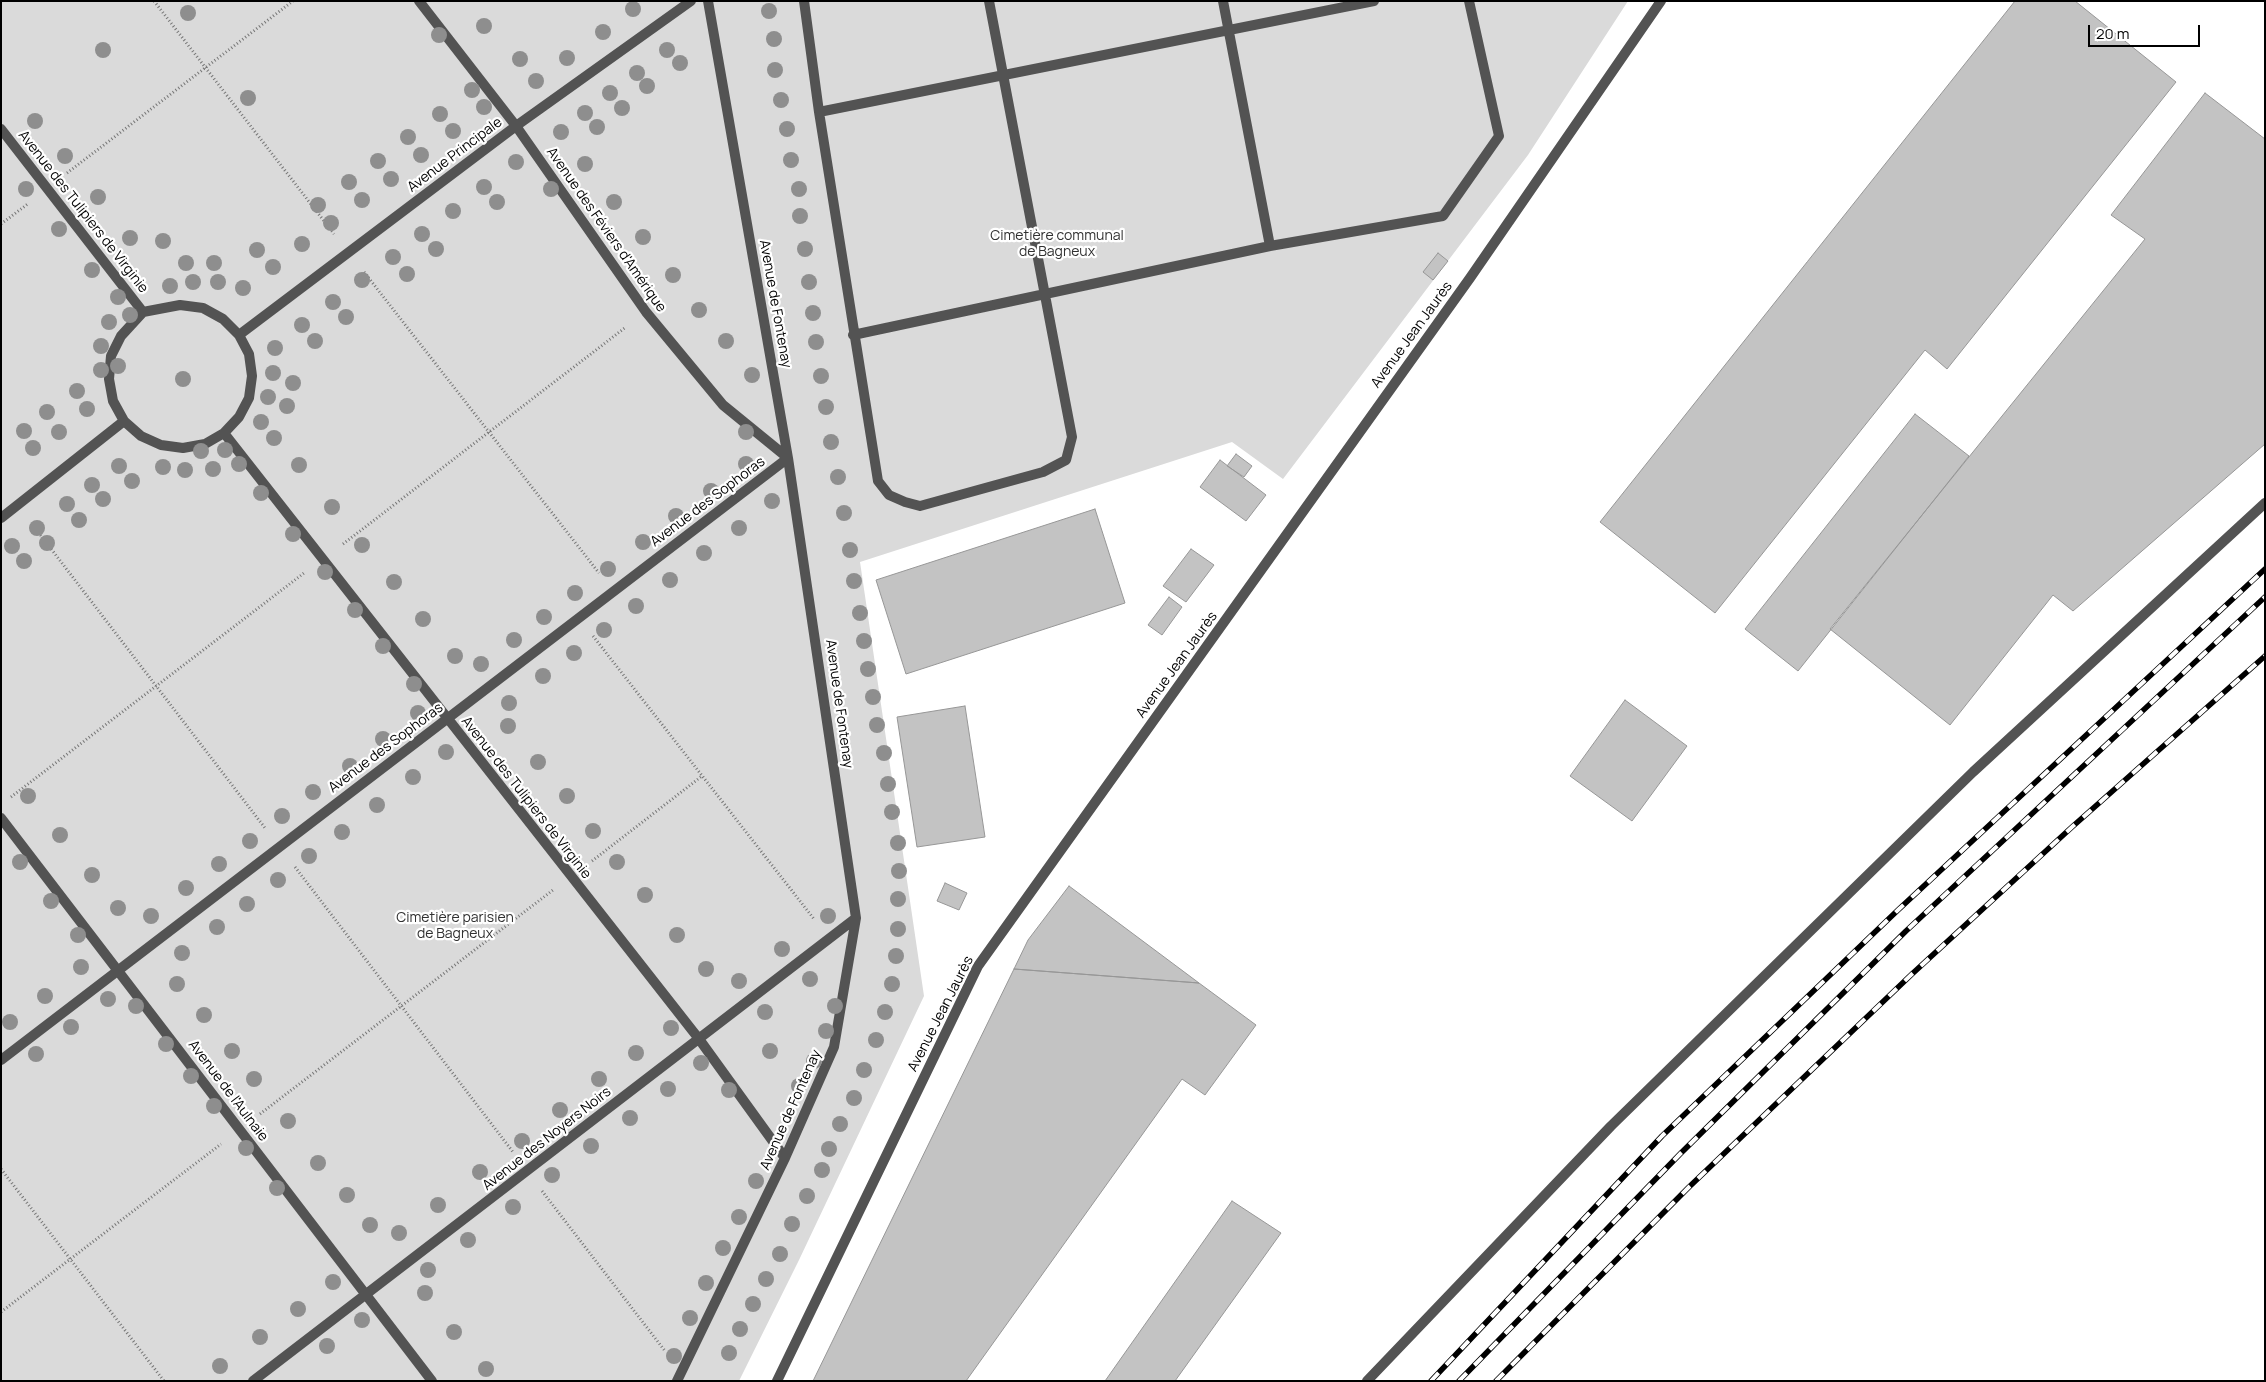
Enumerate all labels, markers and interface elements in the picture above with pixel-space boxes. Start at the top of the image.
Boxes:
scale bar [2091,15,2204,47]
text: 20 m [2096,23,2129,44]
street label: Avenue Principale [404,114,506,196]
street label: Avenue des Tulipiers de Virginie [14,128,152,296]
street label: Avenue des Féviers d'Amérique [543,144,669,316]
park label: Cimetière communal de Bagneux [990,228,1124,260]
street label: Avenue de Fontenay [755,239,795,369]
street label: Avenue Jean Jaurès [1368,279,1456,391]
street label: Avenue des Sophoras [647,453,769,551]
street label: Avenue Jean Jaurès [1133,609,1221,721]
street label: Avenue de Fontenay [822,639,856,769]
street label: Avenue des Sophoras [325,699,447,797]
street label: Avenue des Tulipiers de Virginie [457,714,595,882]
park label: Cimetière parisien de Bagneux [396,910,514,942]
street label: Avenue Jean Jaurès [905,953,977,1075]
street label: Avenue de l'Aulnaie [185,1037,271,1145]
street label: Avenue de Fontenay [757,1047,825,1173]
street label: Avenue des Noyers Noirs [479,1084,615,1194]

